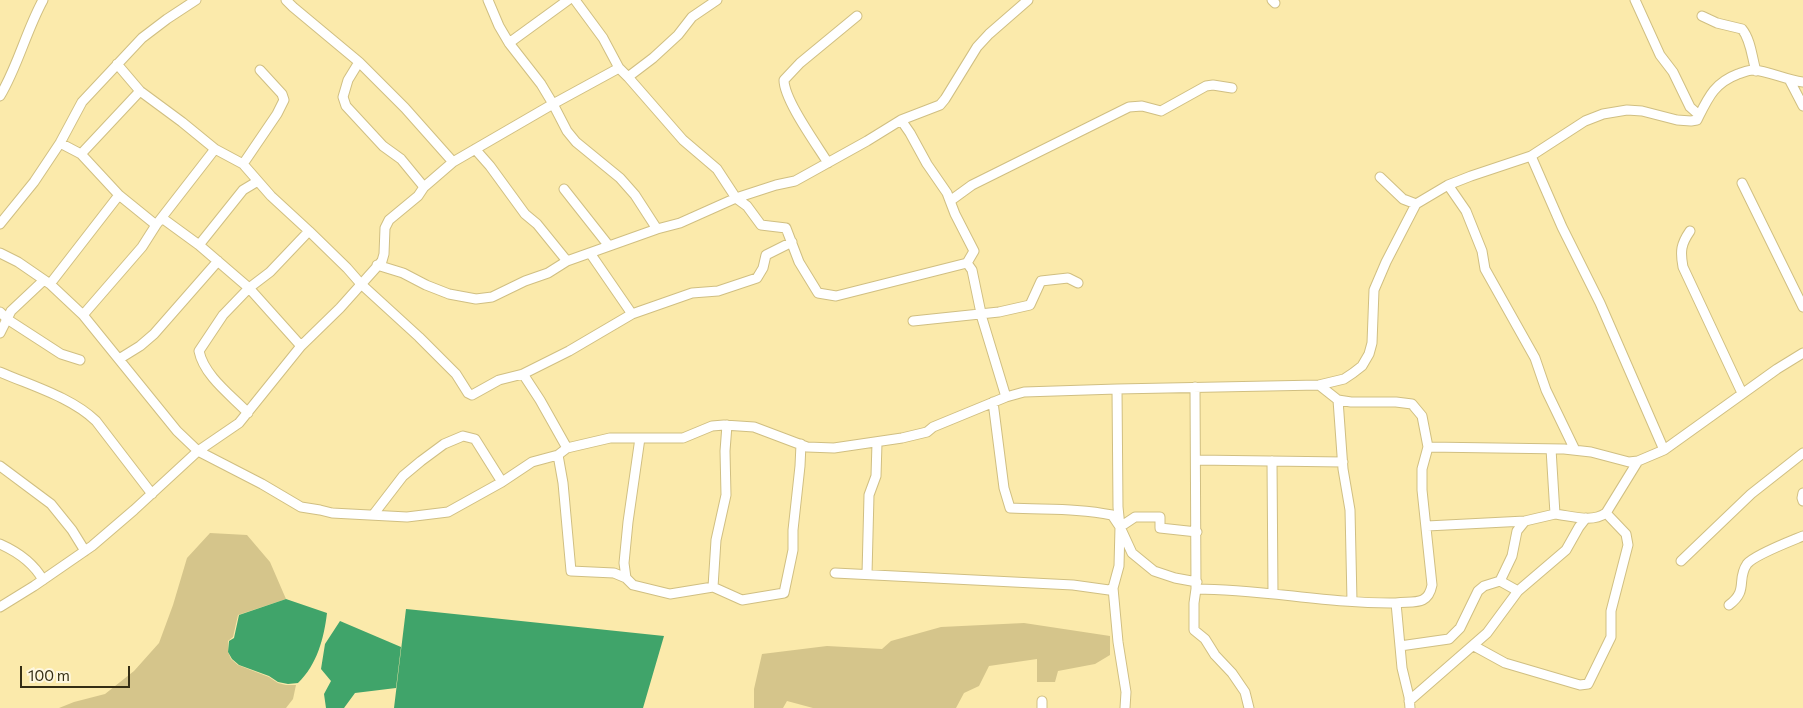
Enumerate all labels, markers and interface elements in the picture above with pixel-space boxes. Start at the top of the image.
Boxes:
scale bar [22,656,132,688]
text: 100 m [28,666,70,684]

